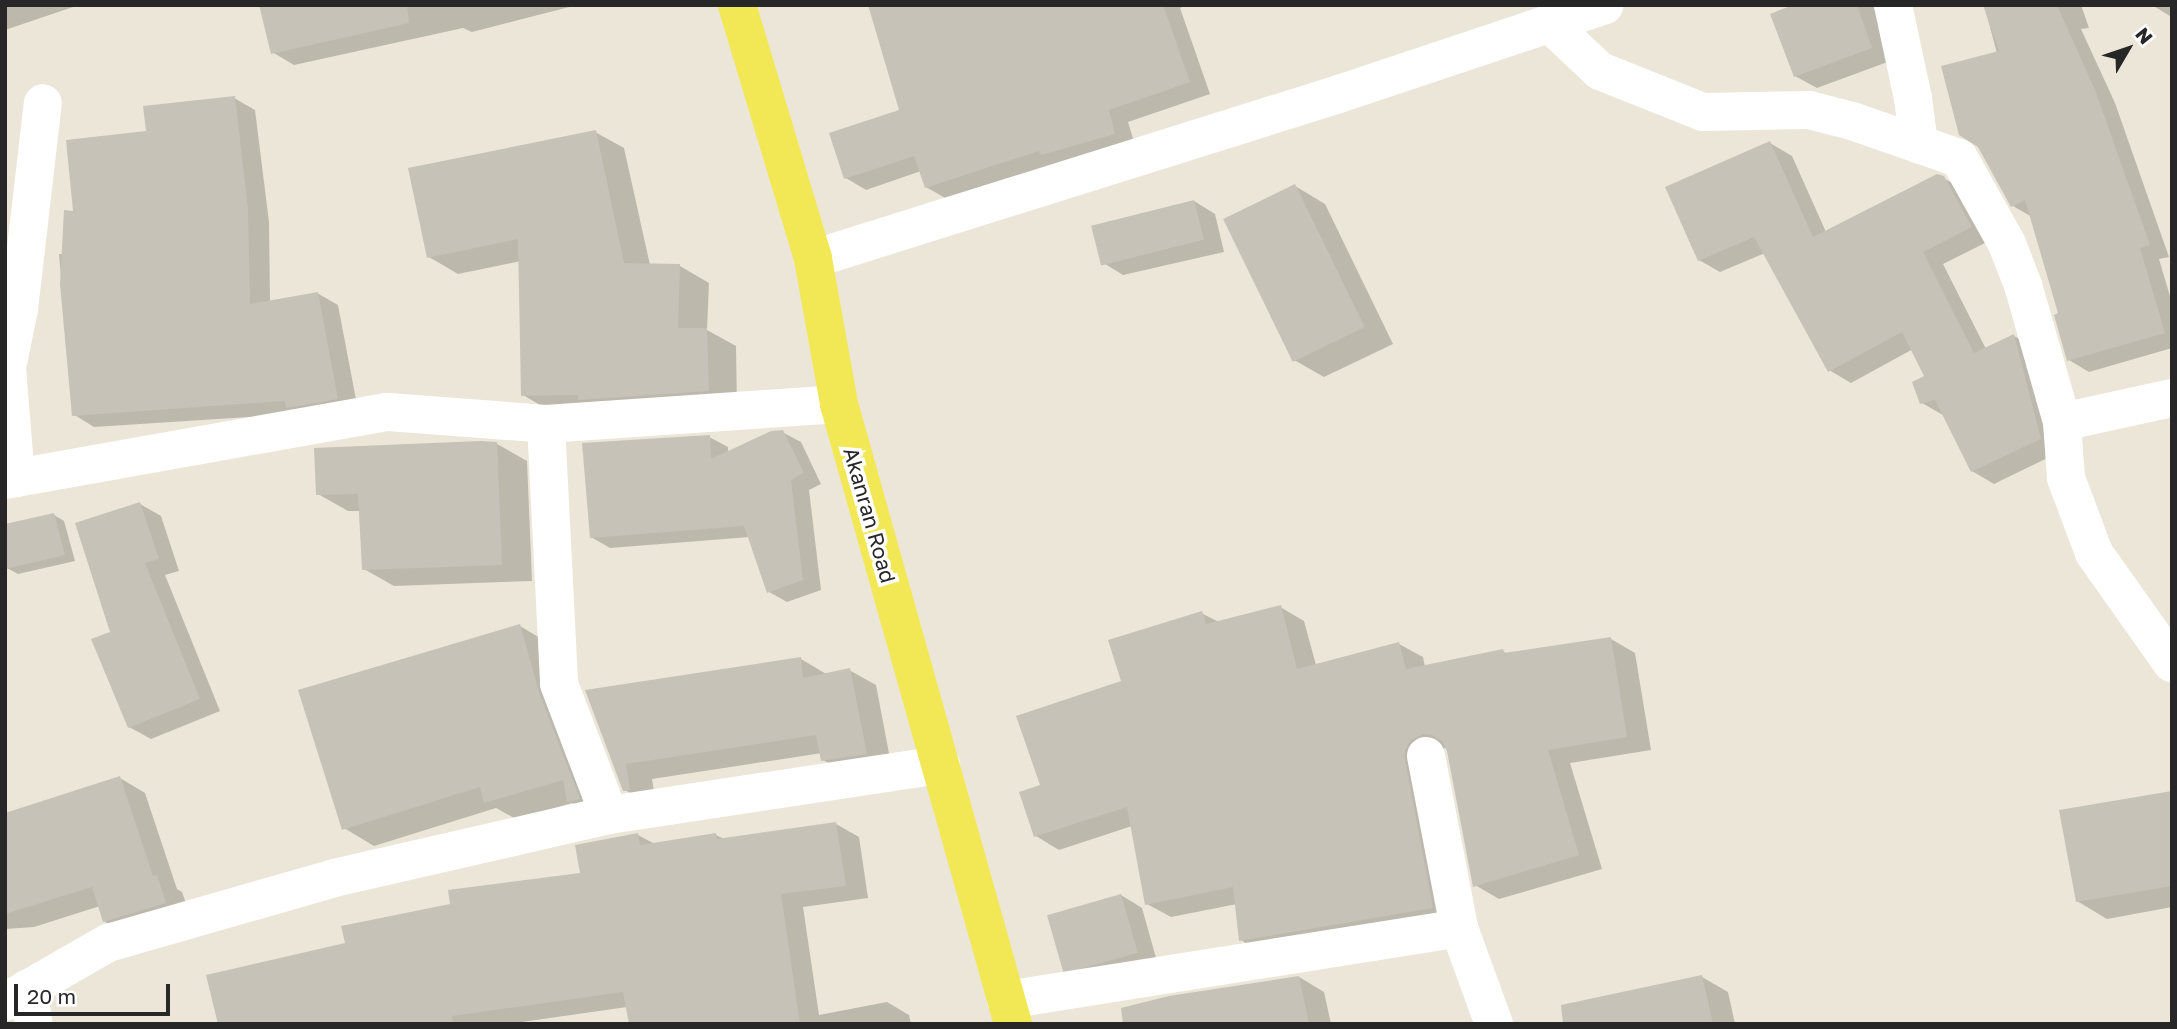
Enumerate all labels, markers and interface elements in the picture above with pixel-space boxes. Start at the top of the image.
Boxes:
north arrow [2093,14,2163,84]
text: N [2131,23,2158,48]
street label: Akanran Road [839,444,901,586]
scale bar [18,970,173,1014]
text: 20 m [27,983,76,1009]

